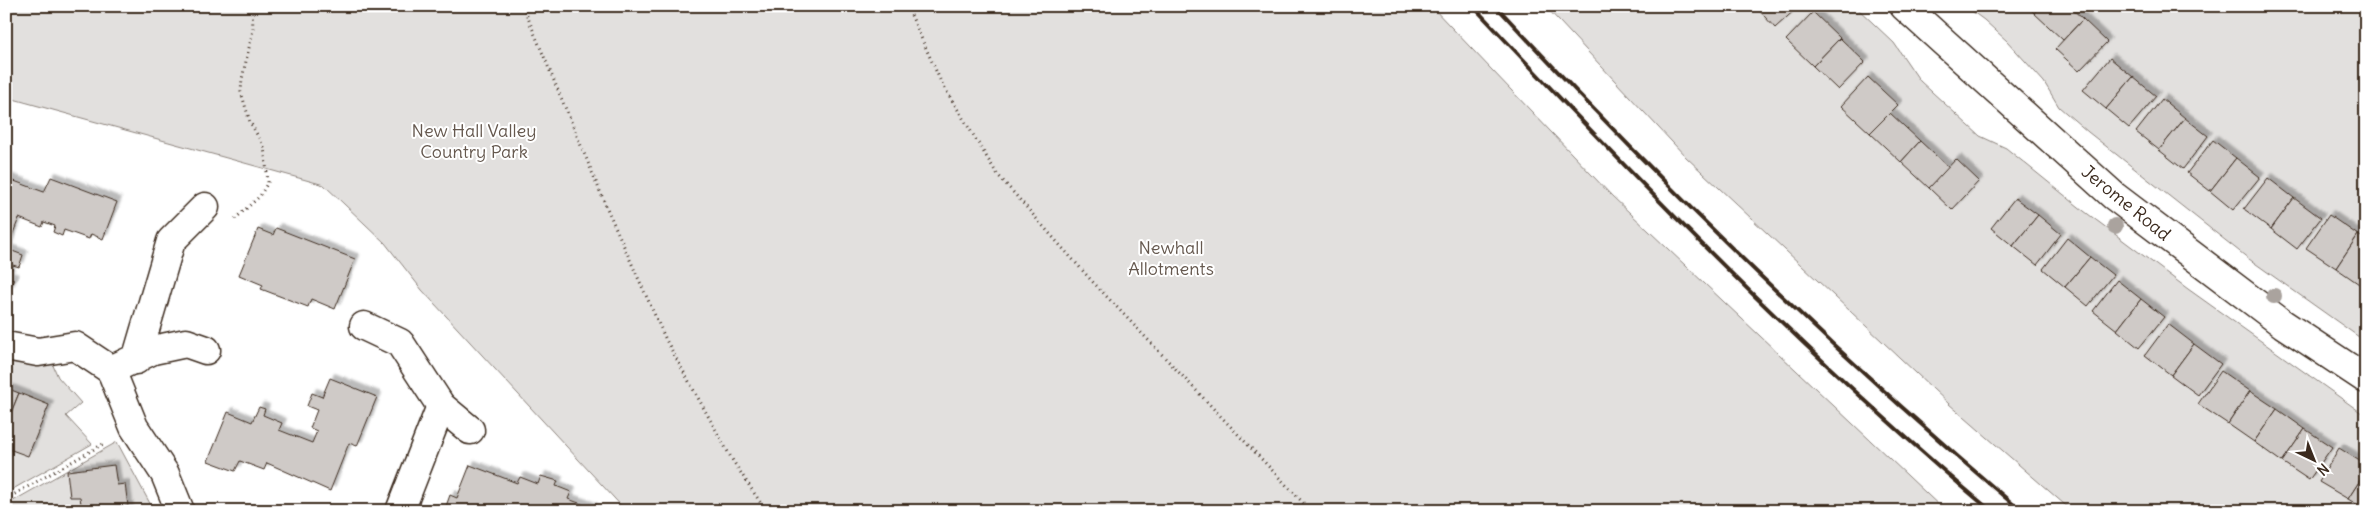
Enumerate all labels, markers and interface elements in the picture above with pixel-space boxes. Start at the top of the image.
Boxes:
park label: New Hall Valley Country Park [412,119,536,163]
street label: Jerome Road [2077,160,2176,246]
park label: Newhall Allotments [1128,236,1214,280]
north arrow [2290,434,2340,484]
text: N [2313,460,2333,479]

